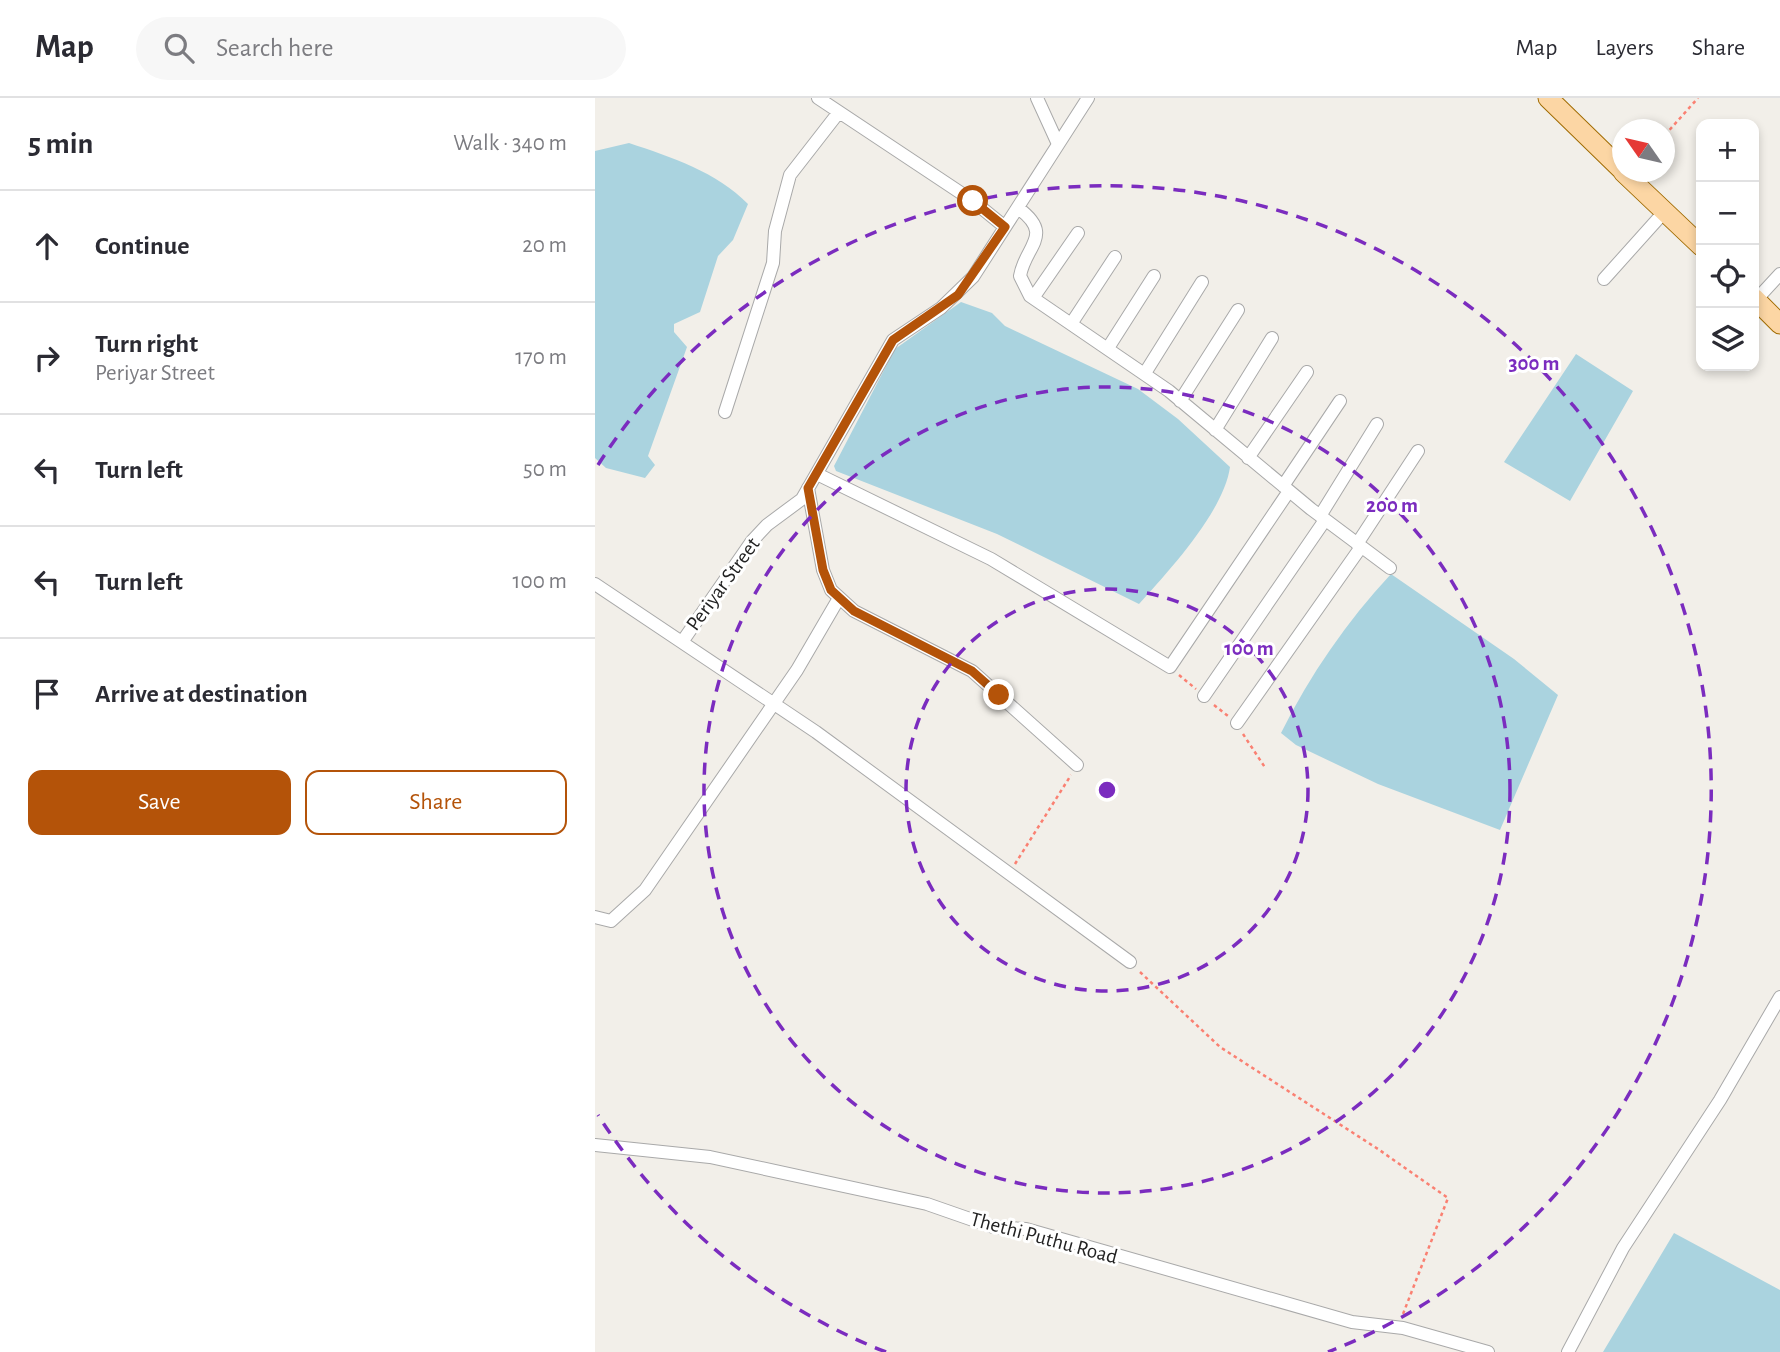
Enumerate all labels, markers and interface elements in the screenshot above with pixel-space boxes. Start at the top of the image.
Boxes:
search box [136,17,626,80]
icon: search [160,29,198,67]
text: Map [35,31,94,64]
text: Search here [216,35,334,61]
text: Map [1515,36,1557,60]
text: Layers [1595,36,1654,60]
text: Share [1692,36,1745,60]
north arrow [1612,119,1675,182]
map controls [1696,119,1759,371]
button: + [1696,119,1759,182]
text: 5 min [28,129,93,159]
text: Walk · 340 m [453,132,567,155]
button: − [1696,182,1759,245]
route start [957,185,988,216]
icon: ahead [28,227,66,265]
text: Continue [95,233,190,259]
text: 20 m [522,234,567,257]
button: locate [1696,245,1759,308]
button: layers [1696,308,1759,371]
text: Turn right [95,331,198,357]
icon: right [28,339,66,377]
text: 170 m [515,346,567,369]
text: 300 m [1508,353,1560,374]
text: Periyar Street [95,362,215,385]
icon: left [28,451,66,489]
text: Turn left [95,457,183,483]
text: 50 m [523,458,567,481]
text: 200 m [1366,495,1418,516]
street label: Periyar Street [682,533,764,634]
icon: left [28,563,66,601]
text: Turn left [95,569,183,595]
text: 100 m [513,570,567,593]
text: 100 m [1224,638,1274,659]
icon: arrive [28,675,66,713]
route end [983,679,1014,710]
text: Arrive at destination [95,681,308,707]
button: Save [28,770,291,835]
button: Share [305,770,567,835]
centre of rings [1095,778,1119,802]
street label: Thethi Puthu Road [968,1208,1120,1268]

